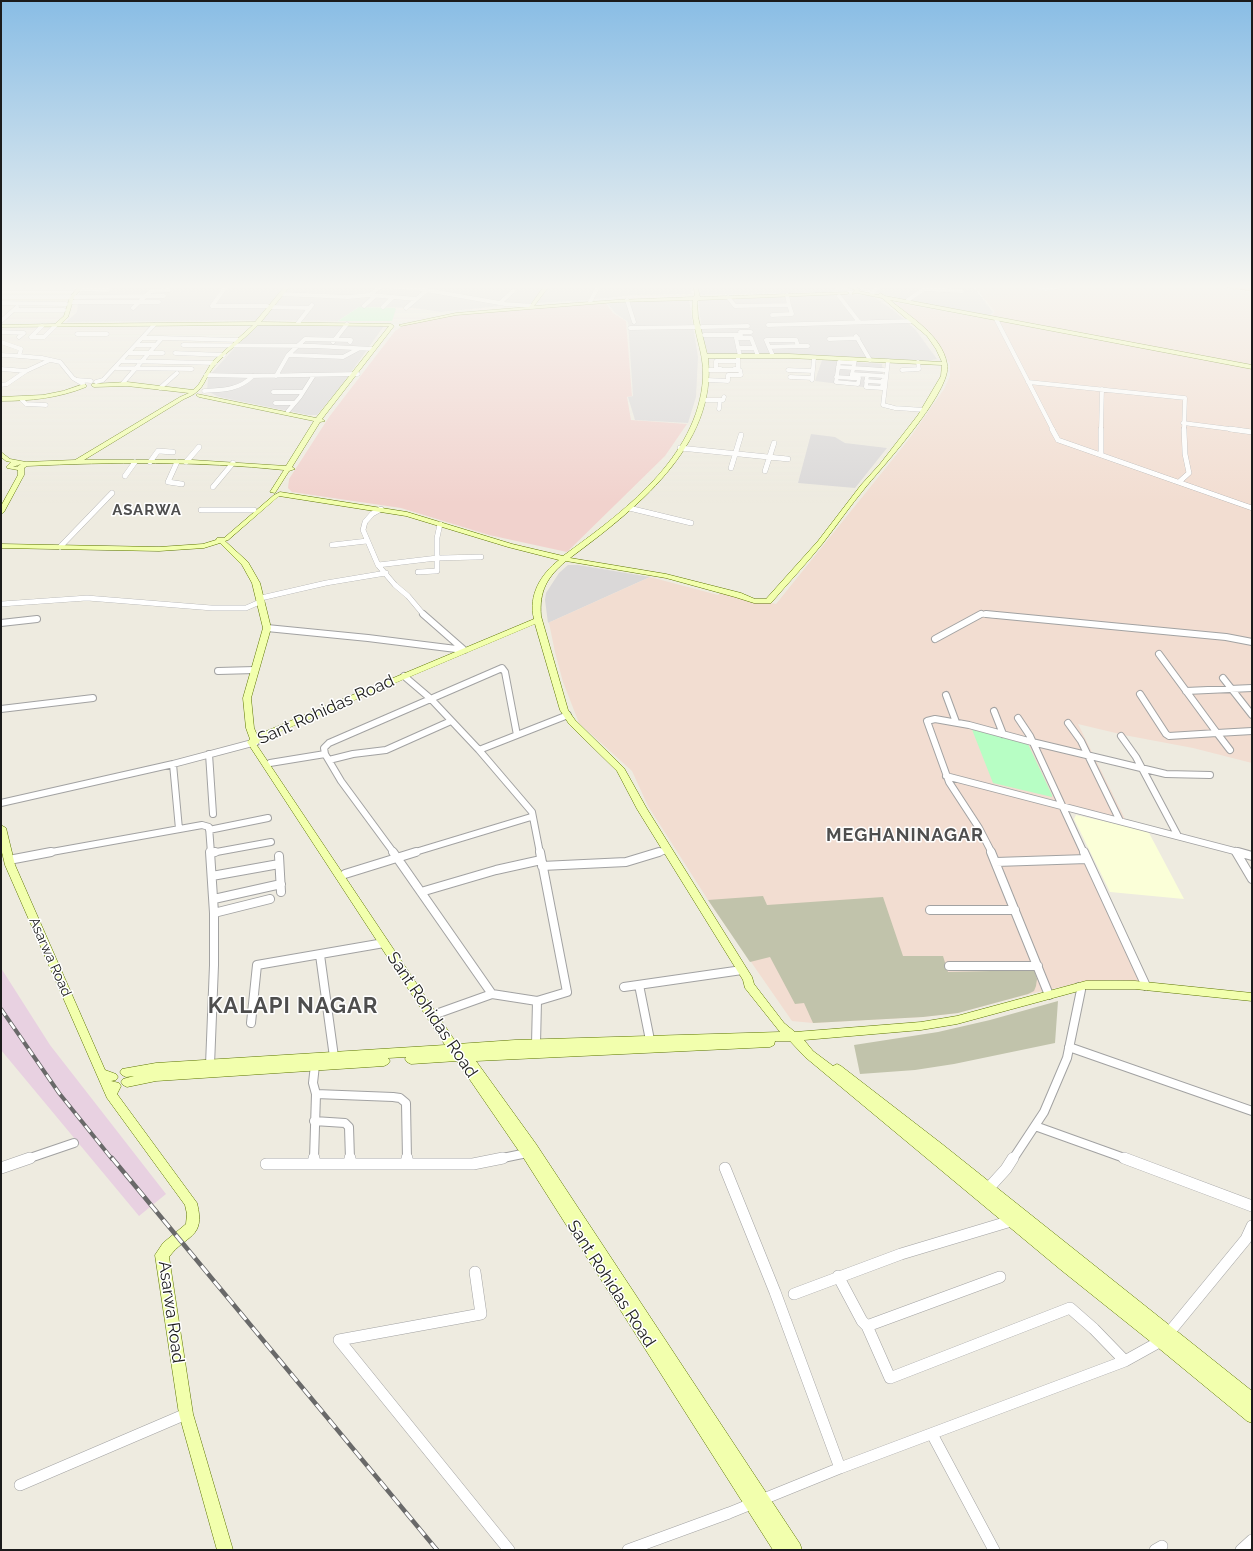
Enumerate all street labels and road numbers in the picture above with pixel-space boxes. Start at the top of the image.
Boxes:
street label: Sant Rohidas Road [255,671,397,749]
street label: Asarwa Road [25,915,75,999]
street label: Sant Rohidas Road [382,948,482,1082]
street label: Sant Rohidas Road [562,1217,660,1351]
street label: Asarwa Road [154,1260,188,1364]

